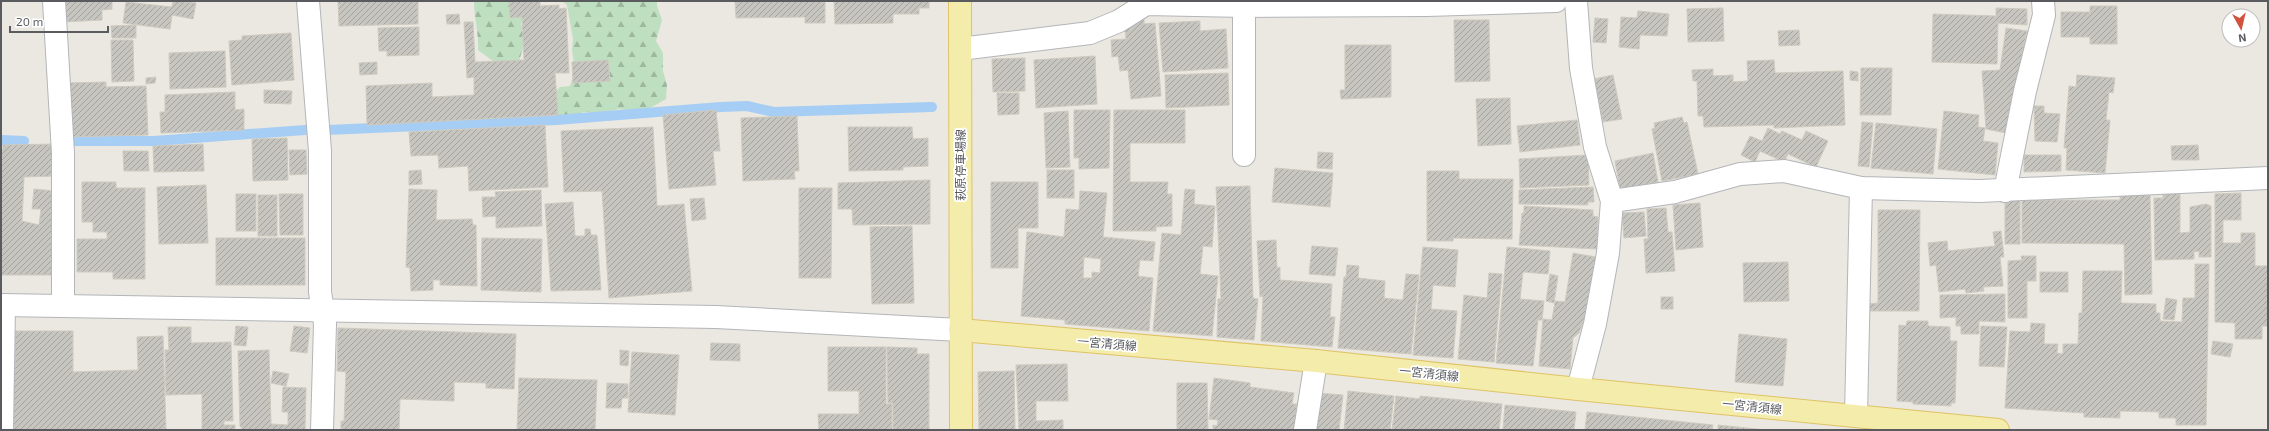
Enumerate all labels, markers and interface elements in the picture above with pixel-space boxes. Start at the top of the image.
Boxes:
scale bar [10,8,108,34]
north arrow [2221,8,2261,48]
text: 20 m [16,14,43,28]
text: N [2238,31,2247,45]
street label: 萩原停車場線 [953,129,967,201]
street label: 一宮清須線 [1076,333,1138,353]
street label: 一宮清須線 [1398,363,1460,383]
street label: 一宮清須線 [1721,396,1783,416]

